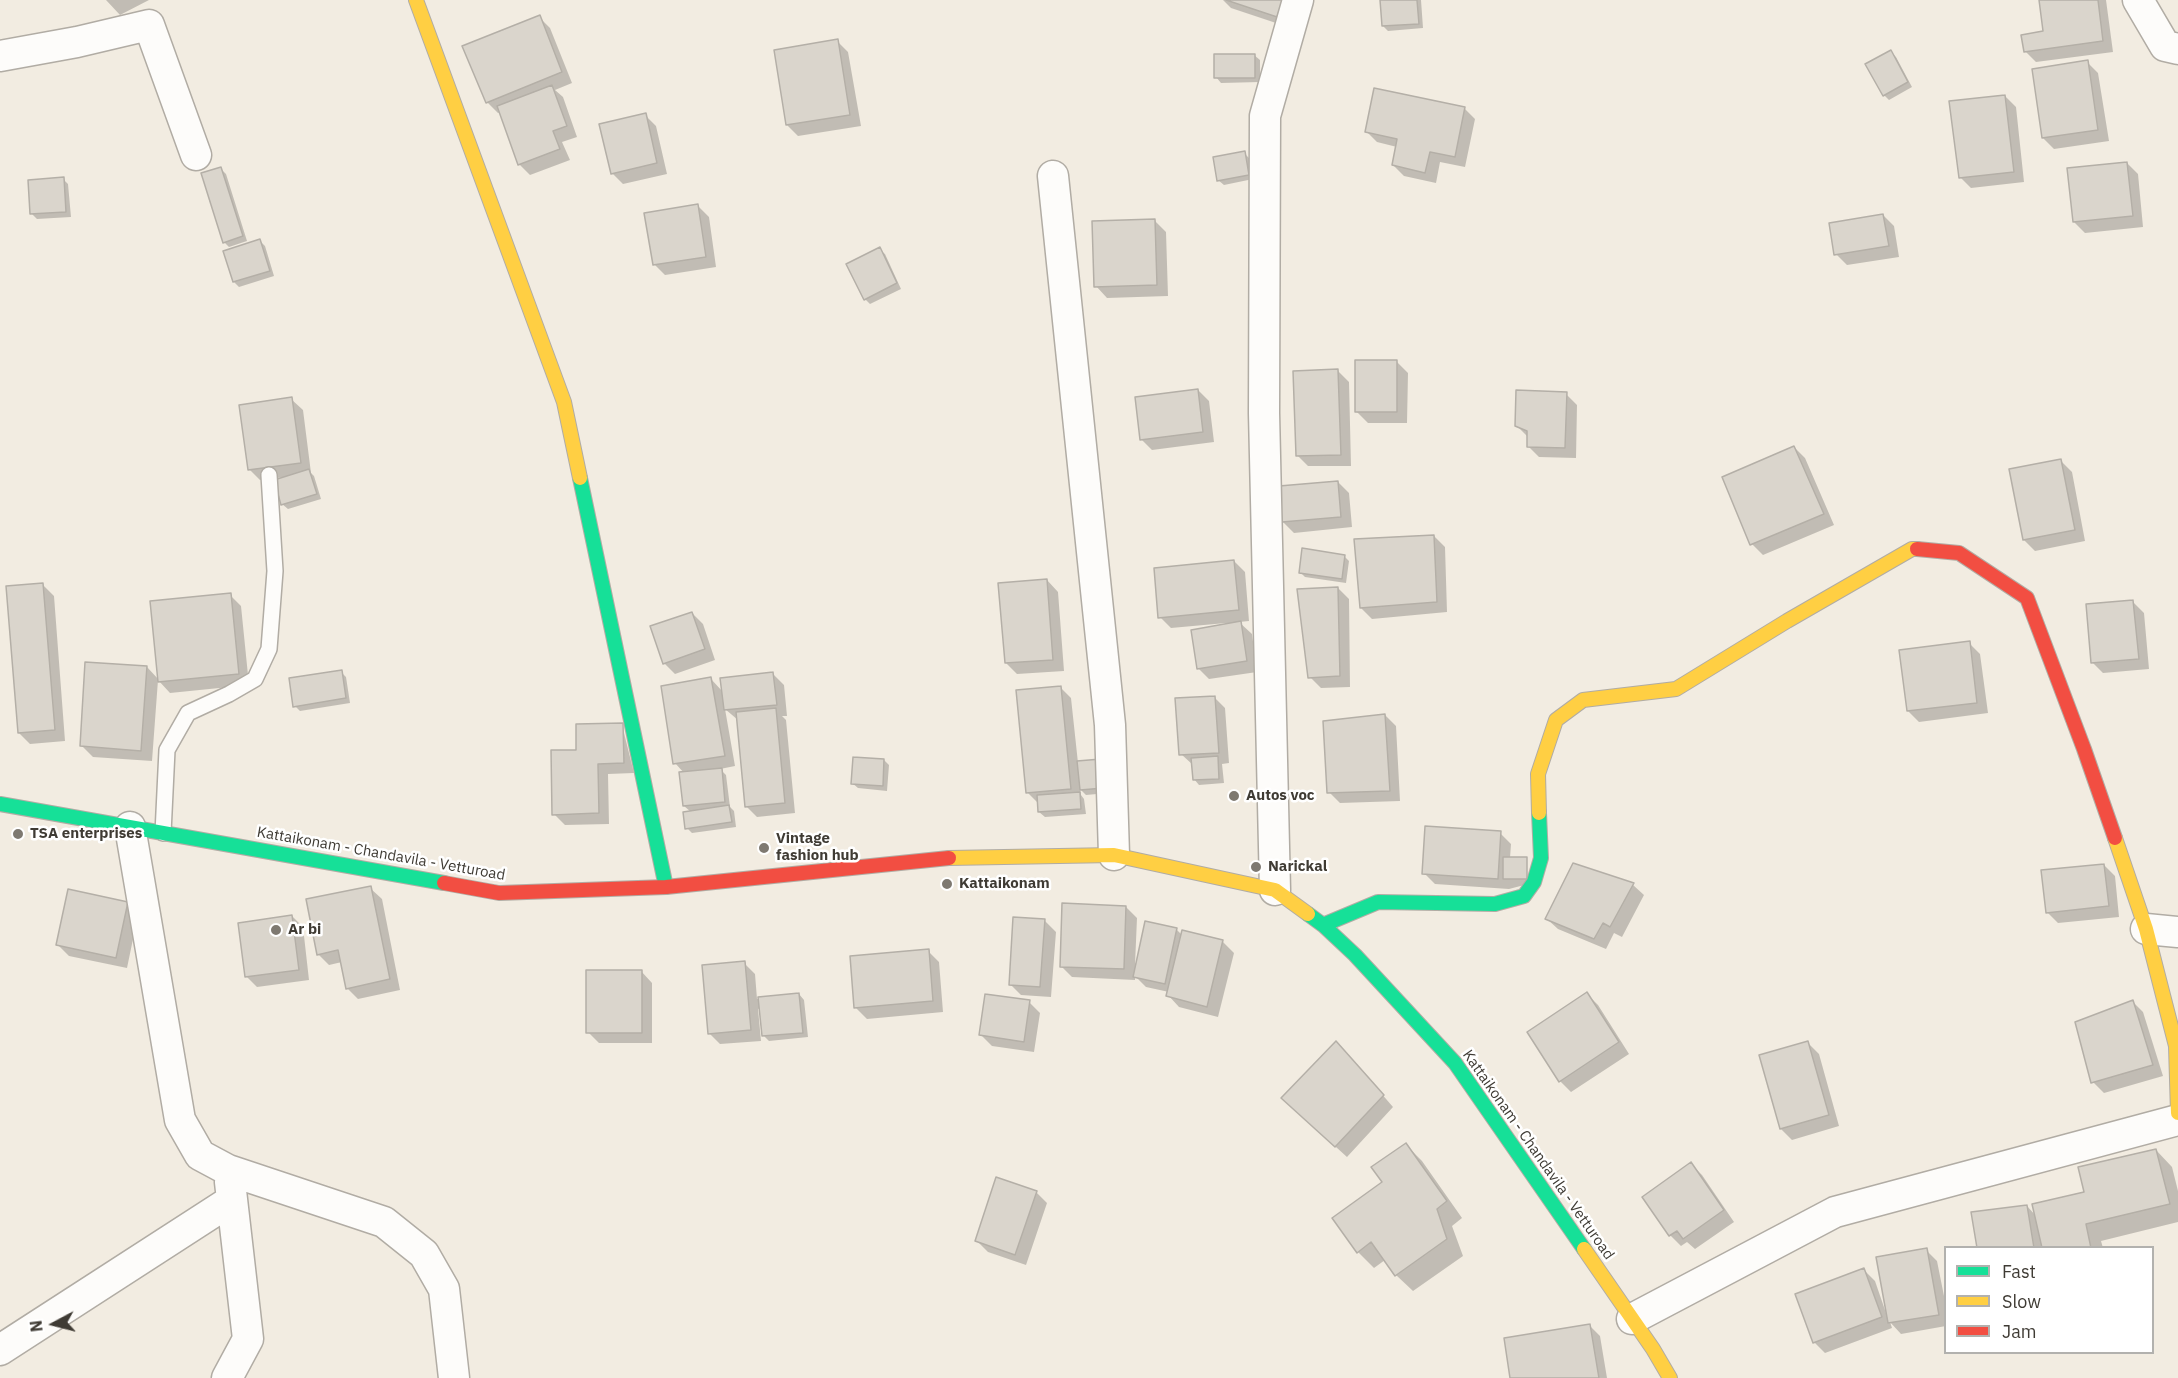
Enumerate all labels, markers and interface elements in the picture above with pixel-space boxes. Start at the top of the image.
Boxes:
place label: Autos voc [1246,787,1315,805]
marker: Autos voc [1227,789,1241,803]
street label: Kattaikonam - Chandavila - Vetturoad [255,823,507,885]
place label: TSA enterprises [30,825,142,843]
marker: TSA enterprises [11,827,25,841]
place label: Vintage fashion hub [776,830,859,865]
marker: Vintage fashion hub [757,841,771,855]
place label: Narickal [1268,858,1327,876]
marker: Narickal [1249,860,1263,874]
place label: Kattaikonam [959,875,1050,893]
marker: Kattaikonam [940,877,954,891]
place label: Ar bi [288,921,321,939]
marker: Ar bi [269,923,283,937]
street label: Kattaikonam - Chandavila - Vetturoad [1458,1047,1618,1263]
legend [1944,1246,2154,1354]
text: Fast [2002,1260,2036,1283]
text: Slow [2002,1290,2041,1313]
north arrow [24,1294,84,1354]
text: N [26,1319,47,1333]
text: Jam [2002,1320,2037,1343]

